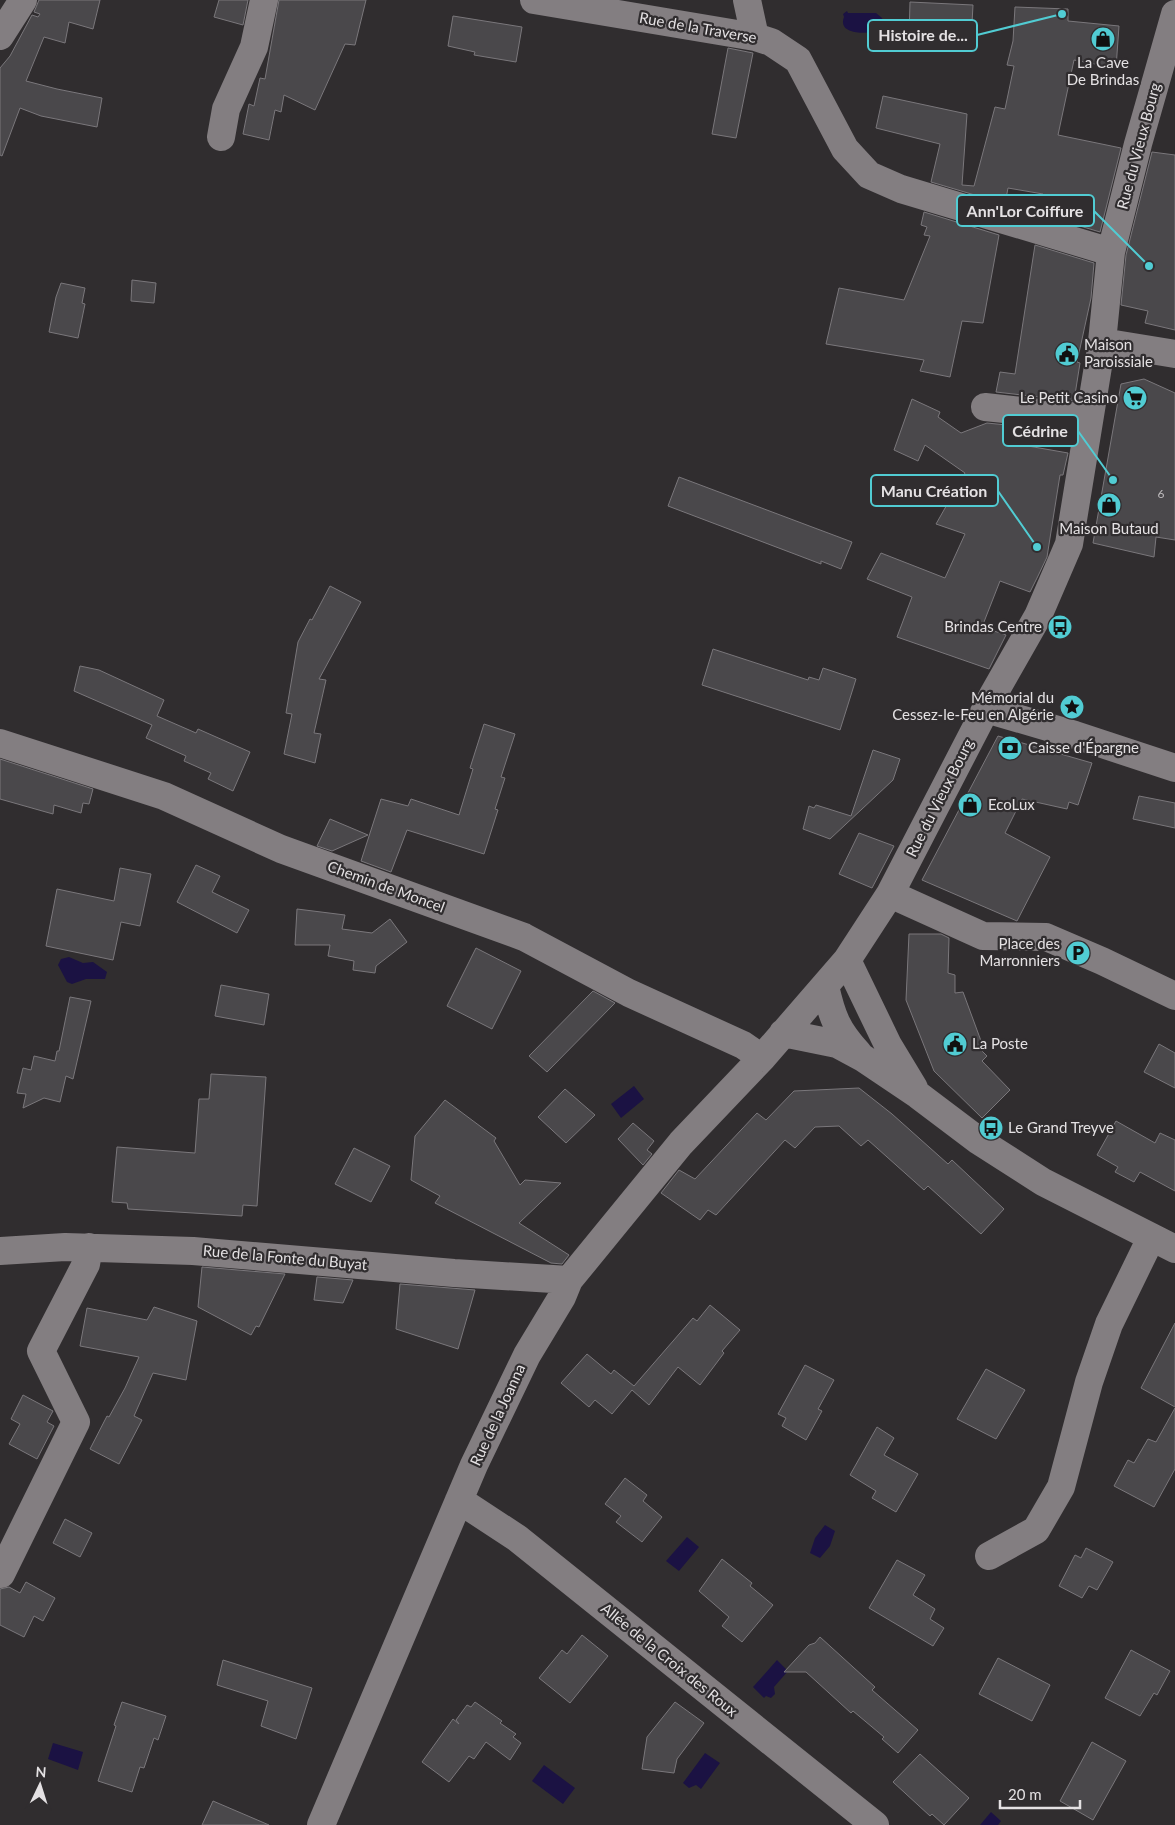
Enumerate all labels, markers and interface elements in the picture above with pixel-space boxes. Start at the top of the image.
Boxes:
street label: Rue de la Traverse [638,8,758,46]
callout: Histoire de... [868,20,977,51]
text: Histoire de... [878,25,968,44]
shop icon: La Cave De Brindas [1090,26,1116,52]
place label: La Cave De Brindas [1067,53,1139,88]
street label: Rue du Vieux Bourg [1112,80,1164,211]
callout: Ann'Lor Coiffure [957,195,1094,226]
text: Ann'Lor Coiffure [966,201,1084,220]
place label: Maison Paroissiale [1084,335,1153,370]
public building icon: Maison Paroissiale [1054,341,1080,367]
supermarket icon: Le Petit Casino [1122,385,1148,411]
place label: Le Petit Casino [1020,388,1118,406]
callout: Cédrine [1003,415,1078,446]
text: Cédrine [1012,421,1068,440]
callout: Manu Création [871,475,998,506]
text: Manu Création [881,481,987,500]
house number: 6 [1158,486,1165,501]
shop icon: Maison Butaud [1096,492,1122,518]
place label: Maison Butaud [1059,519,1159,537]
bus stop icon: Brindas Centre [1047,614,1073,640]
place label: Brindas Centre [944,617,1042,635]
place label: Mémorial du Cessez-le-Feu en Algérie [892,688,1054,723]
place icon: Mémorial du Cessez-le-Feu en Algérie [1059,694,1085,720]
street label: Rue du Vieux Bourg [902,735,977,860]
bank icon: Caisse d'Épargne [997,735,1023,761]
place label: Caisse d'Épargne [1028,738,1139,756]
shop icon: EcoLux [957,792,983,818]
place label: EcoLux [988,795,1035,813]
street label: Chemin de Moncel [325,856,448,916]
place label: Place des Marronniers [980,934,1060,969]
parking icon: Place des Marronniers [1065,940,1091,966]
public building icon: La Poste [942,1031,968,1057]
place label: La Poste [972,1034,1028,1052]
bus stop icon: Le Grand Treyve [978,1115,1004,1141]
place label: Le Grand Treyve [1008,1118,1114,1136]
street label: Rue de la Fonte du Buyat [202,1241,369,1273]
street label: Rue de la Joanna [466,1361,528,1468]
street label: Allée de la Croix des Roux [598,1599,742,1720]
north arrow [15,1760,65,1810]
text: N [35,1763,47,1780]
scale bar [1000,1778,1080,1810]
text: 20 m [1008,1785,1042,1803]

